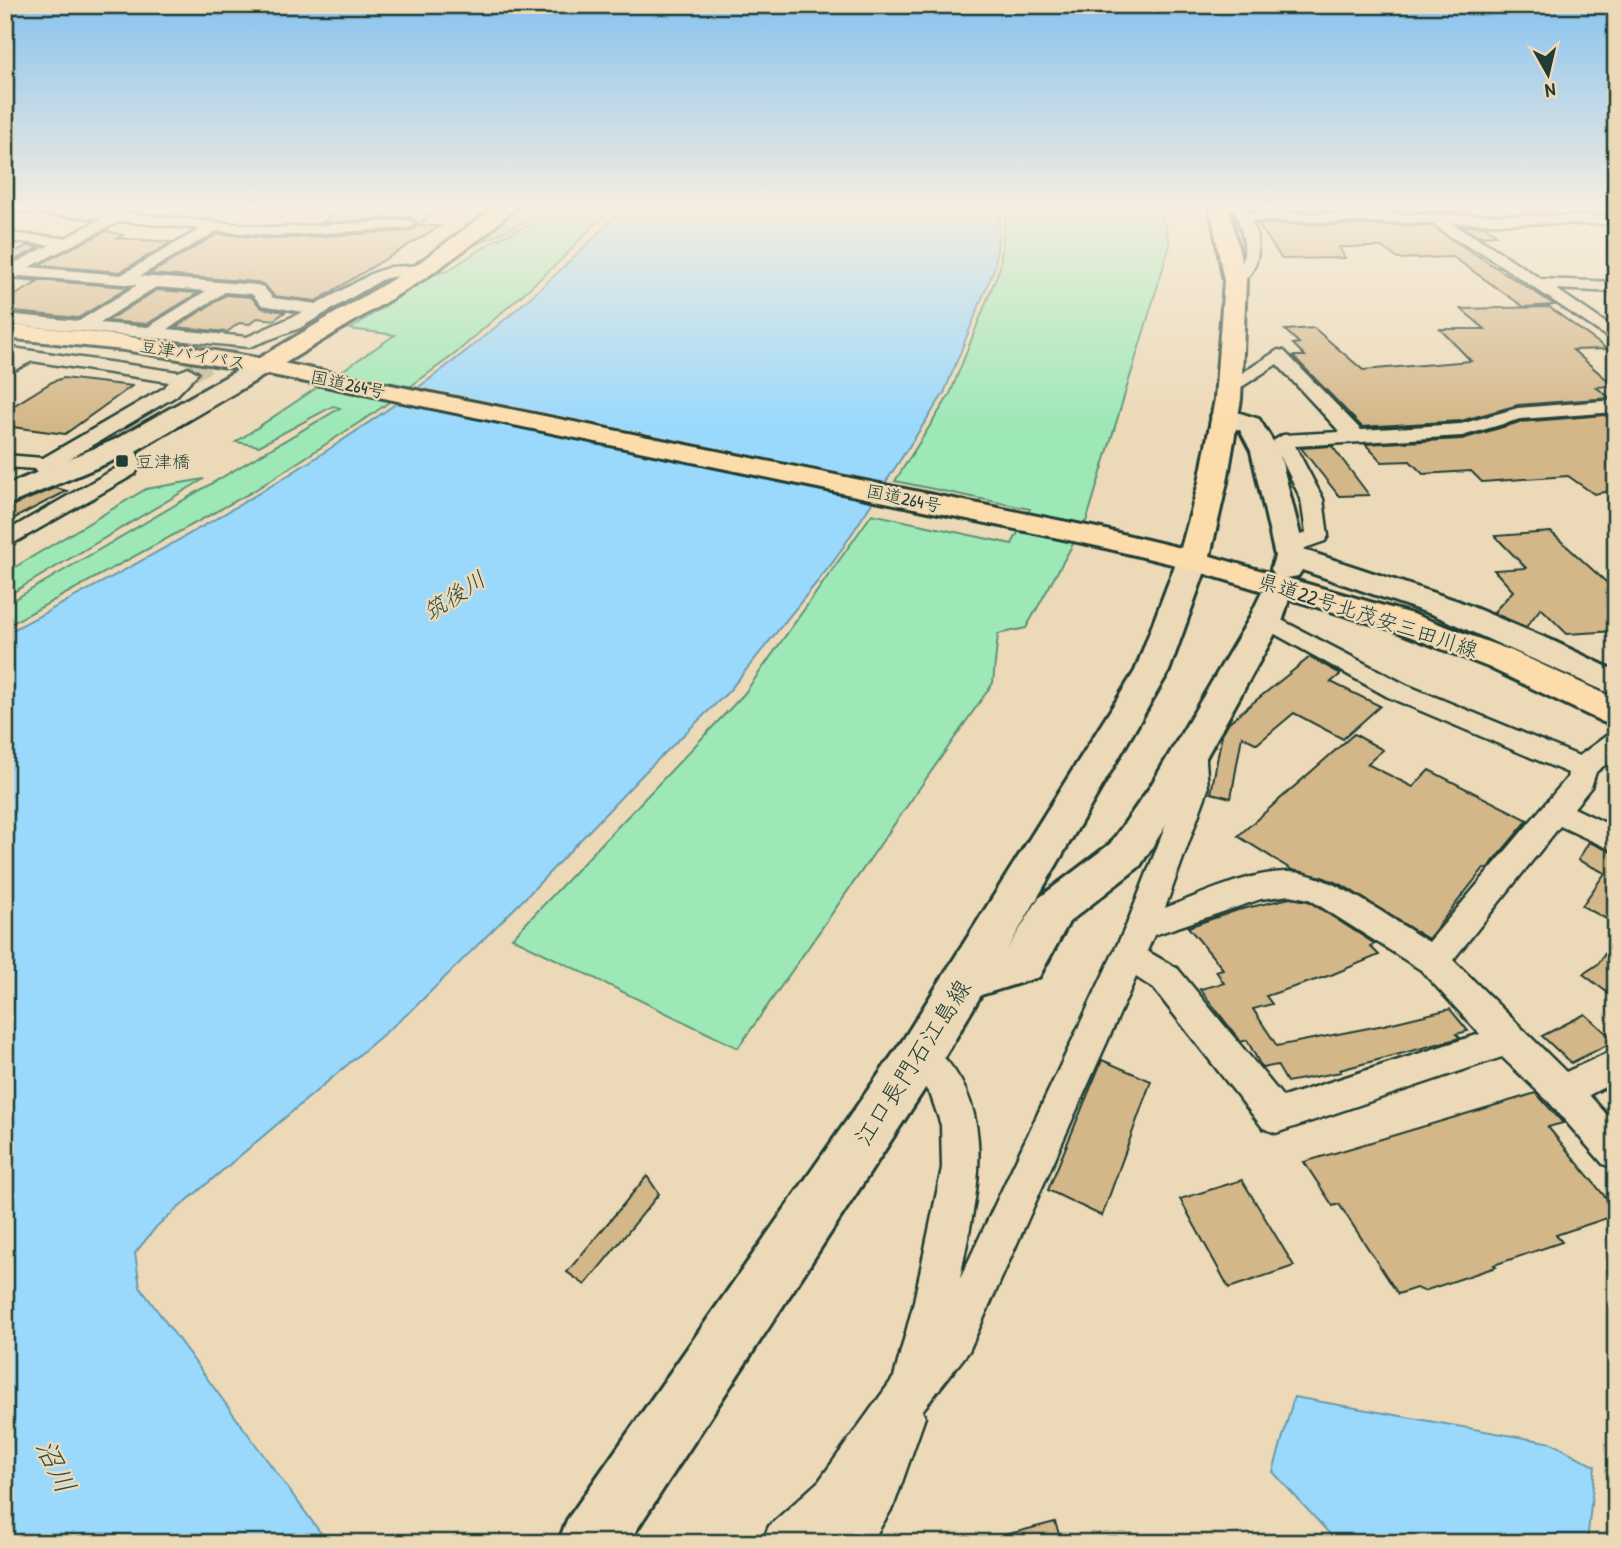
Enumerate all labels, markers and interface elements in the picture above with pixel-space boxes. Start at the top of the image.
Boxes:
north arrow [1512,38,1582,108]
text: N [1544,77,1557,104]
street label: 豆津バイパス [138,332,248,376]
street label: 国道264号 [308,364,388,404]
place label: 豆津橋 [136,449,190,474]
marker: 豆津橋 [114,453,130,469]
street label: 国道264号 [864,478,944,518]
water label: 筑後川 [417,563,491,627]
street label: 県道22号北茂安三田川線 [1254,566,1482,664]
street label: 江口長門石江島線 [846,973,978,1151]
water label: 沼川 [27,1432,85,1500]

